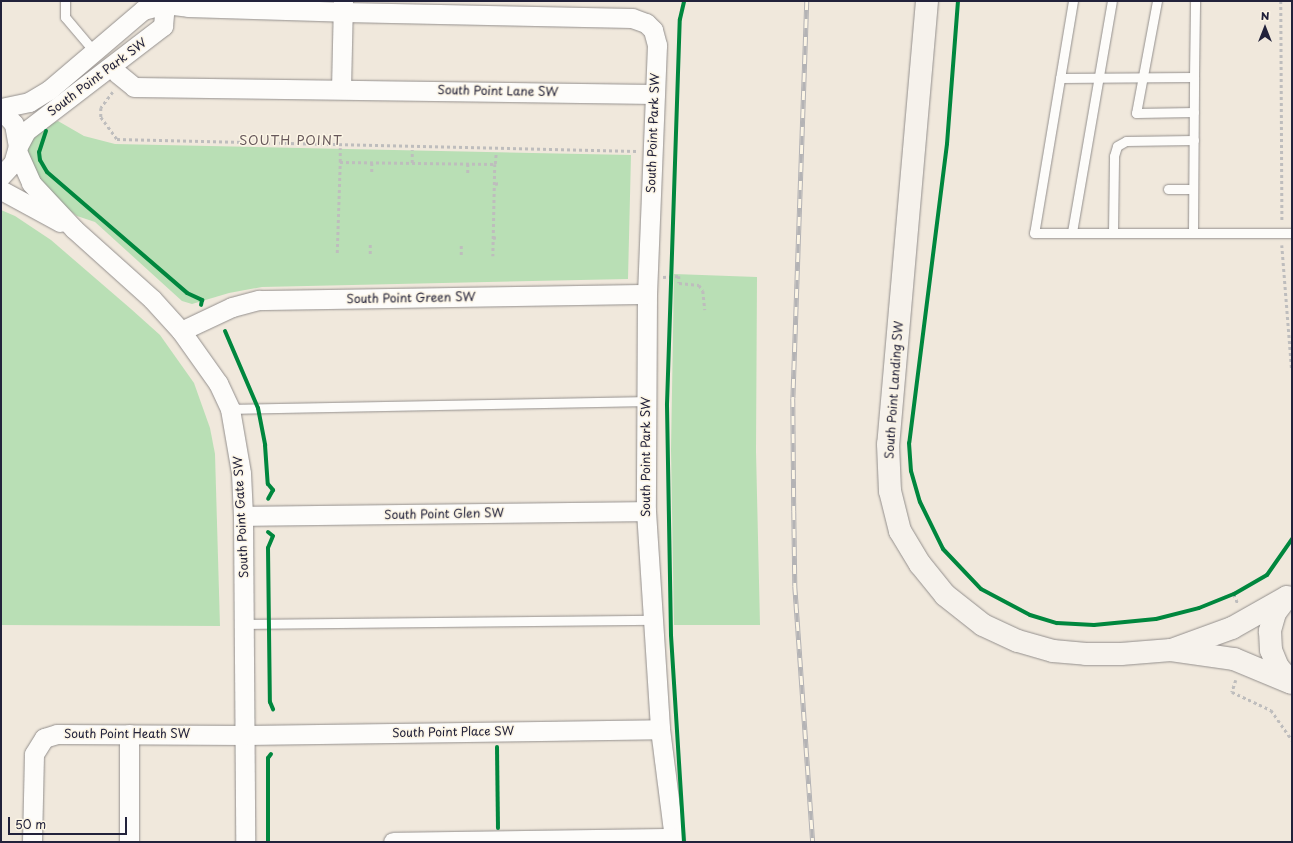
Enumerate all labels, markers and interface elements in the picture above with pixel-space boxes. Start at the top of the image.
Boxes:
text: N [1261,7,1269,24]
north arrow [1245,8,1285,48]
street label: South Point Park SW [44,35,150,119]
street label: South Point Park SW [644,72,662,194]
street label: South Point Lane SW [437,83,559,99]
district label: SOUTH POINT [240,132,342,148]
street label: South Point Green SW [346,290,476,306]
street label: South Point Landing SW [882,320,906,460]
street label: South Point Park SW [639,397,653,517]
street label: South Point Gate SW [231,456,251,578]
street label: South Point Glen SW [383,506,505,522]
street label: South Point Place SW [391,724,515,740]
street label: South Point Heath SW [63,727,191,741]
scale bar [10,809,129,835]
text: 50 m [15,815,46,833]

